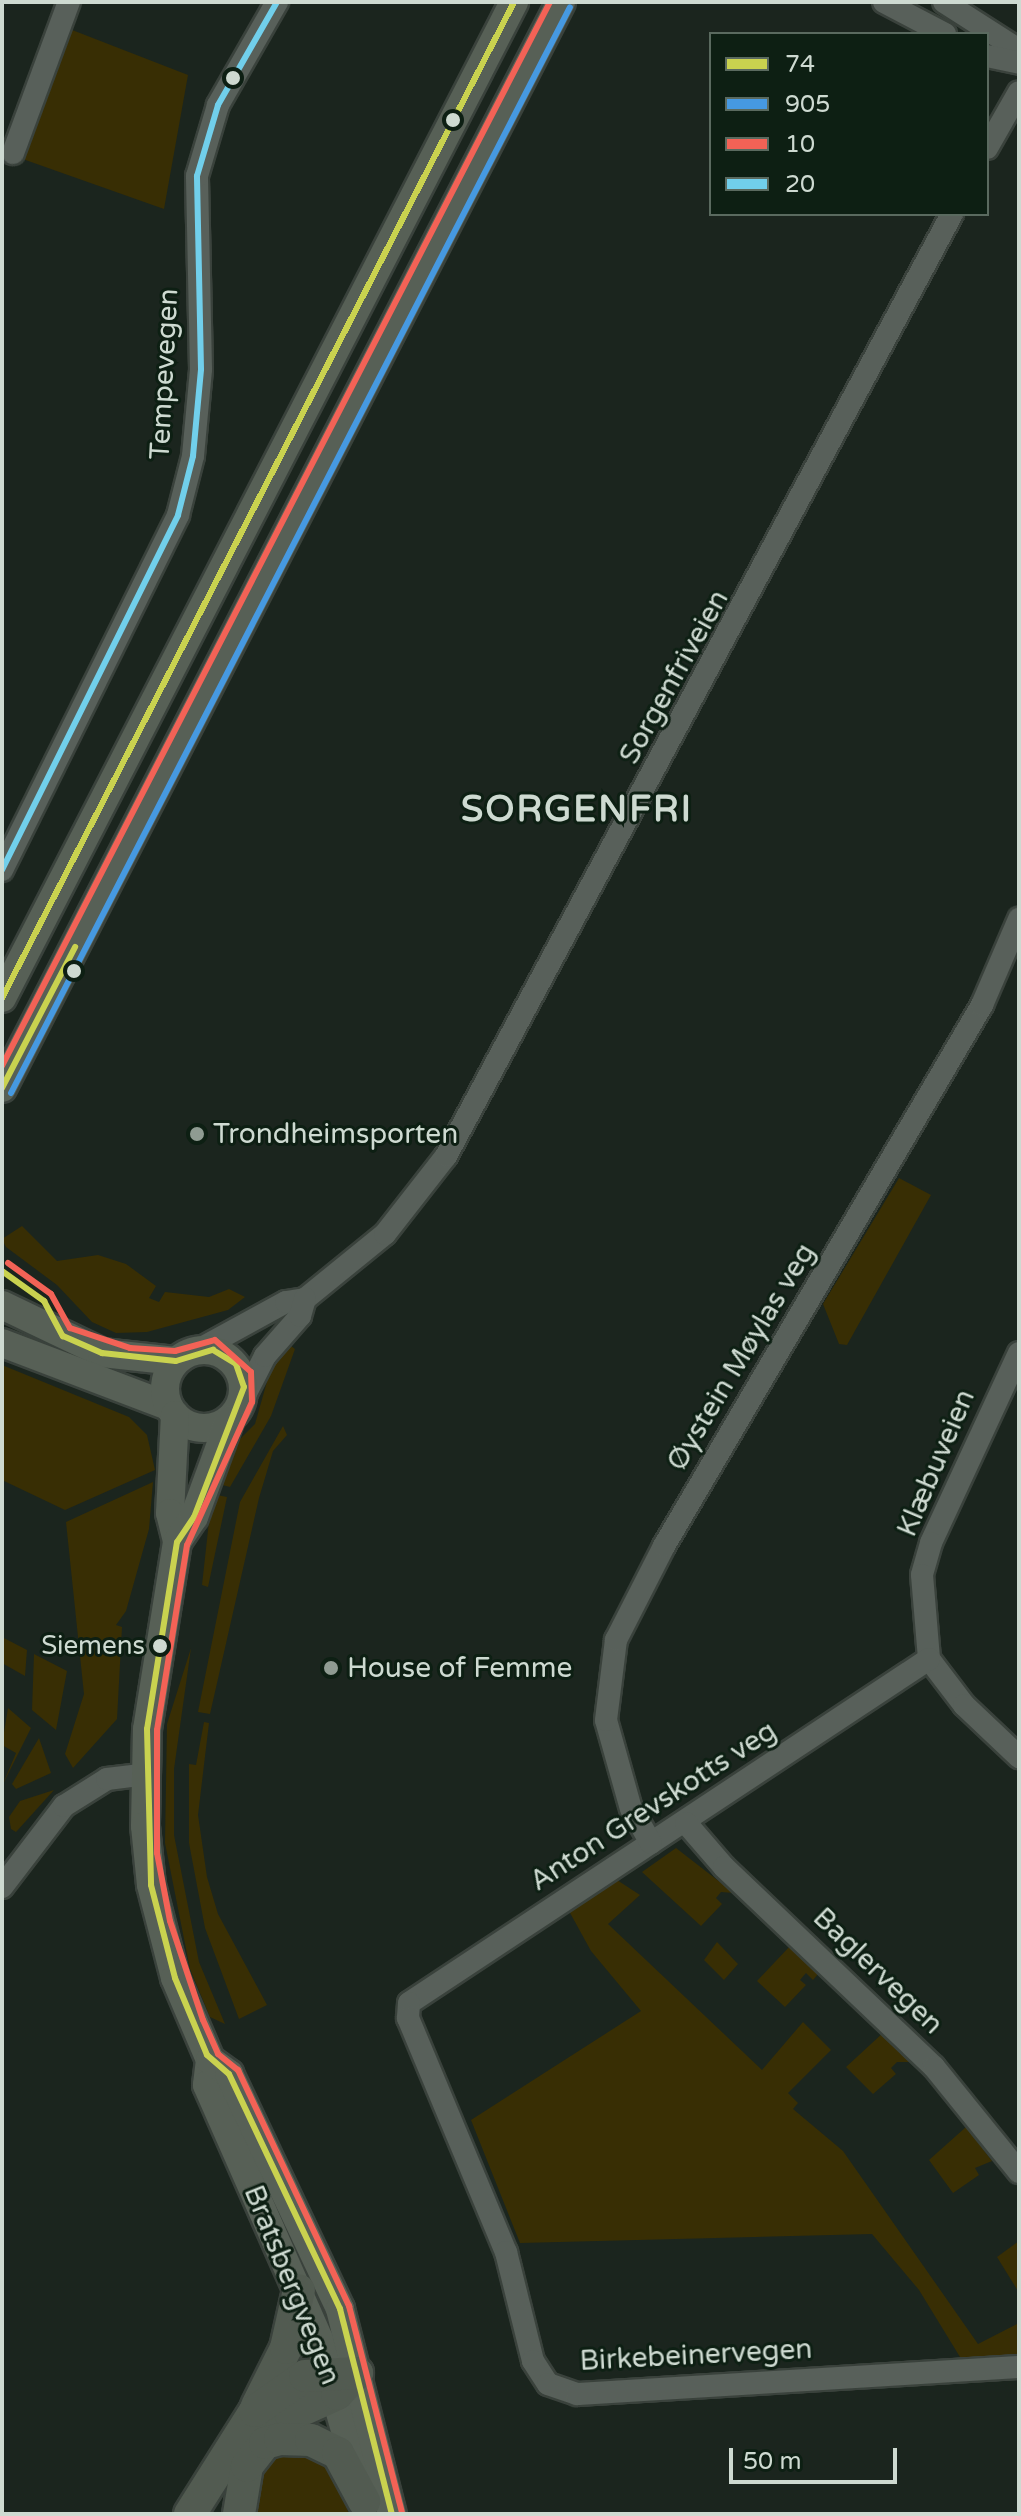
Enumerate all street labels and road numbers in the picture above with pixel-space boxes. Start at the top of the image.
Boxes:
street label: Tempevegen [143,288,185,460]
street label: Sorgenfriveien [612,584,736,770]
street label: Øystein Møylas veg [660,1237,822,1477]
street label: Klæbuveien [890,1384,982,1542]
street label: Anton Grevskotts veg [524,1714,782,1898]
street label: Baglervegen [806,1901,950,2041]
street label: Bratsbergvegen [237,2180,347,2390]
street label: Birkebeinervegen [579,2332,813,2378]

